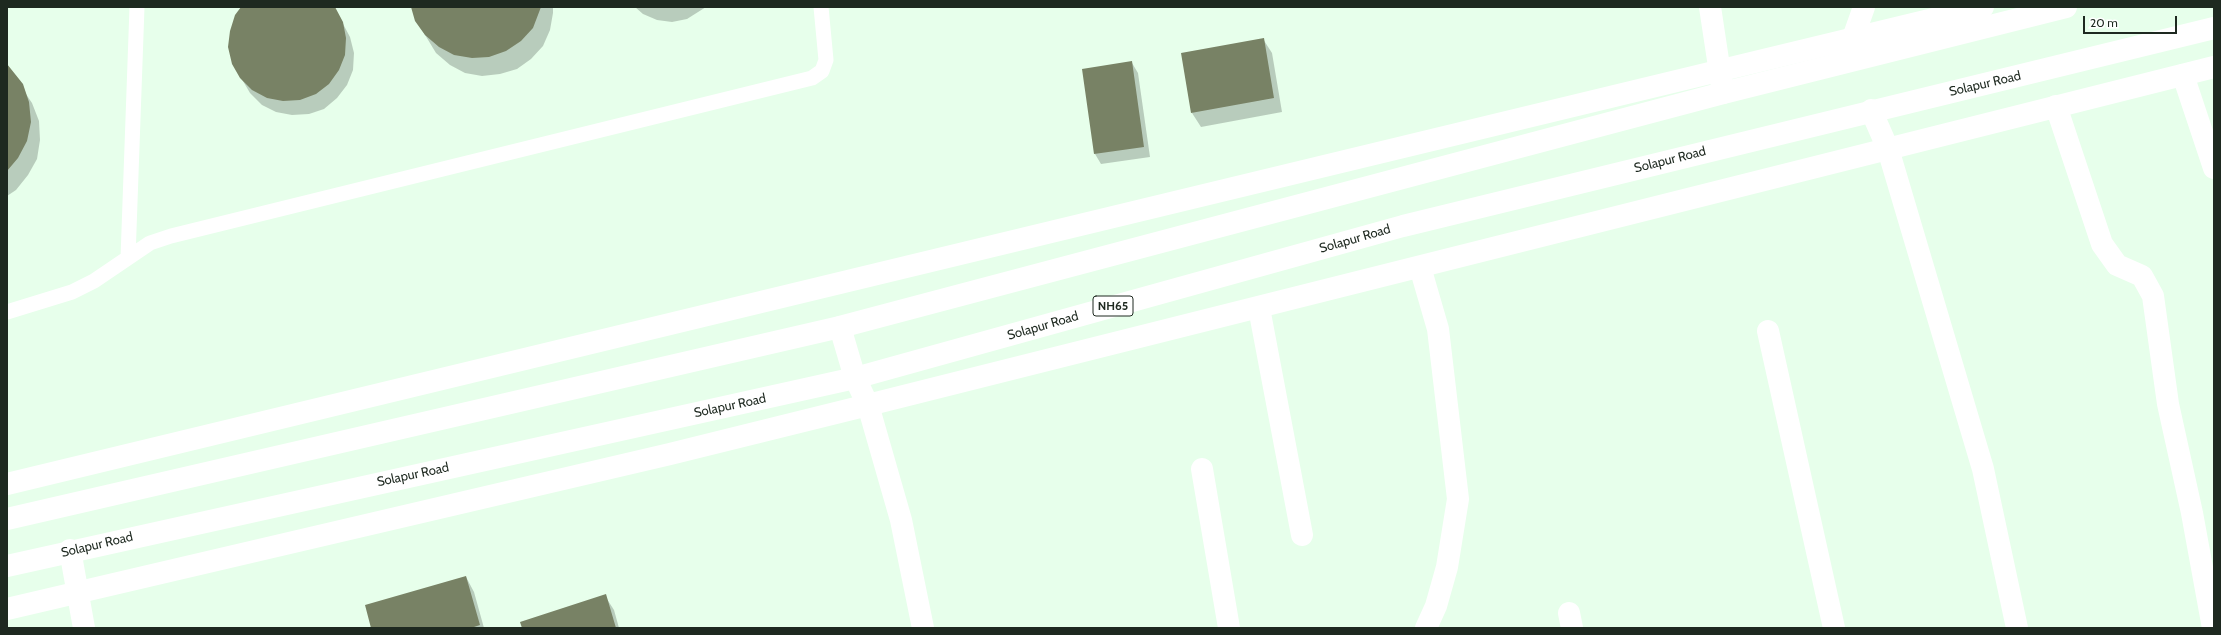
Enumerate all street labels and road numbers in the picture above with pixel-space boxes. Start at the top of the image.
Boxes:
street label: Solapur Road [1948,68,2022,100]
street label: Solapur Road [1633,144,1707,176]
street label: Solapur Road [1318,221,1392,257]
road number: NH65 [1093,296,1133,316]
street label: Solapur Road [1006,308,1080,344]
street label: Solapur Road [693,391,767,421]
street label: Solapur Road [376,460,450,490]
street label: Solapur Road [60,529,134,561]

